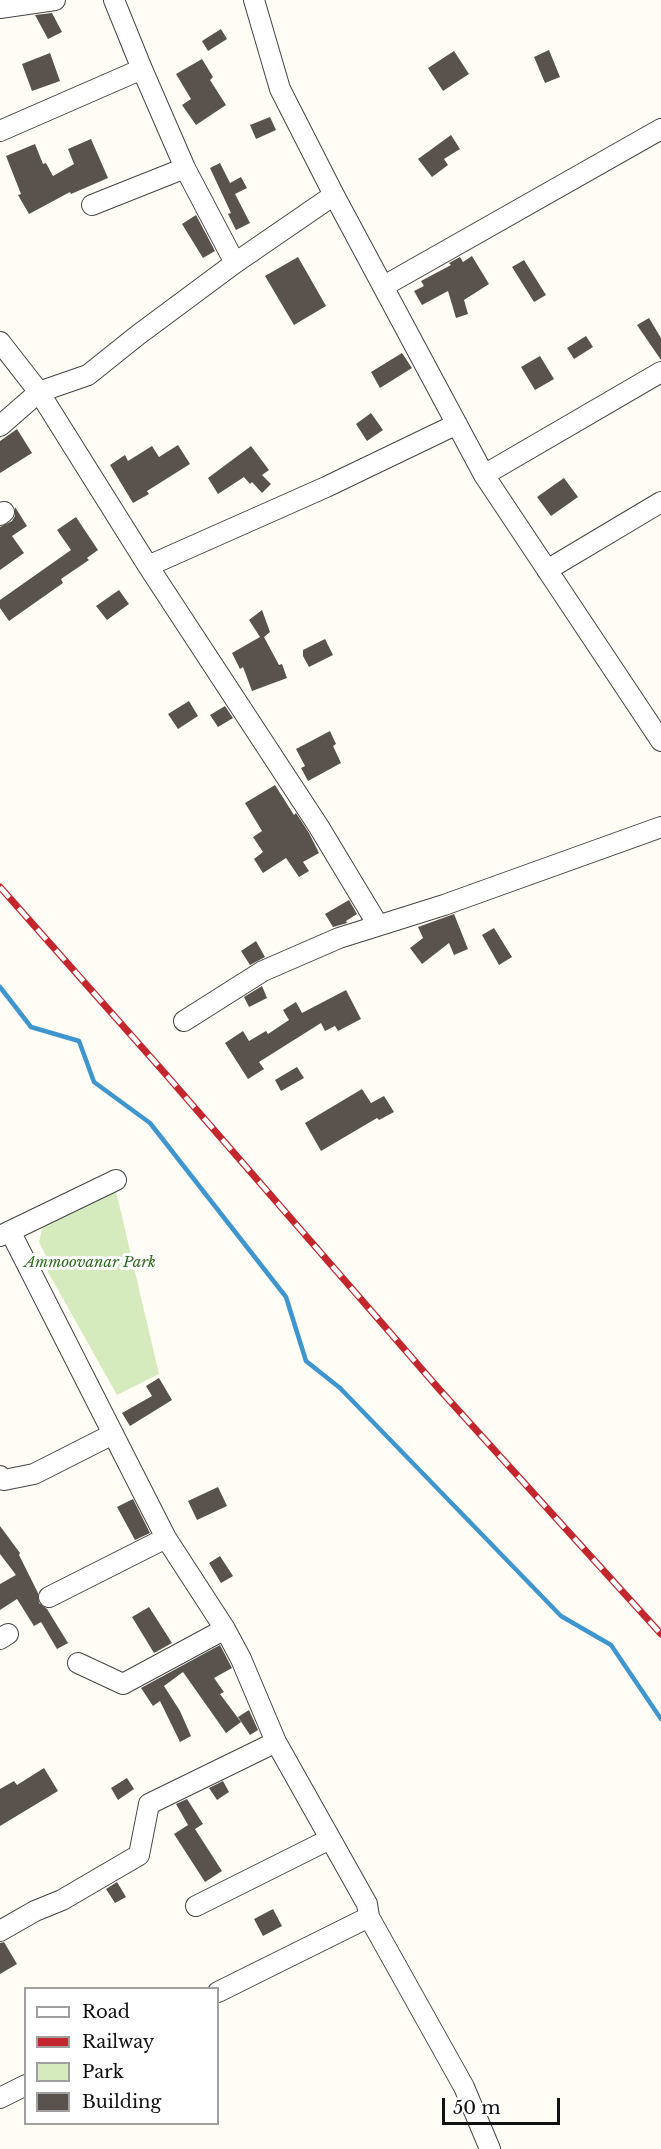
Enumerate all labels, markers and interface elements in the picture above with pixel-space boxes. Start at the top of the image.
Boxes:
park label: Ammoovanar Park [24,1254,156,1272]
legend [24,1987,219,2125]
text: Road [82,2001,130,2023]
text: Railway [82,2031,154,2053]
text: Park [82,2061,124,2083]
scale bar [445,2086,564,2124]
text: Building [82,2091,161,2113]
text: 50 m [453,2097,501,2119]

